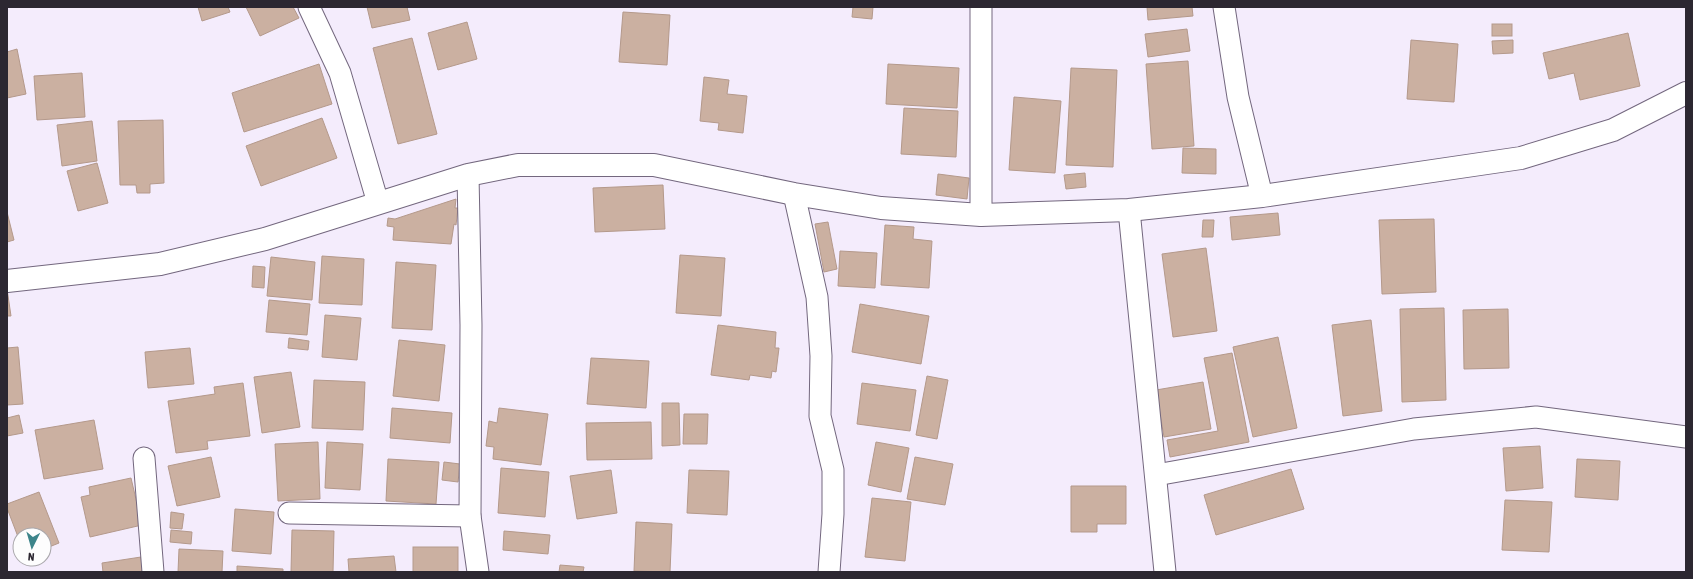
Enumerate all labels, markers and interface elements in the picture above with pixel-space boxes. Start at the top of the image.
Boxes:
north arrow [12,527,52,567]
text: N [27,551,35,563]

